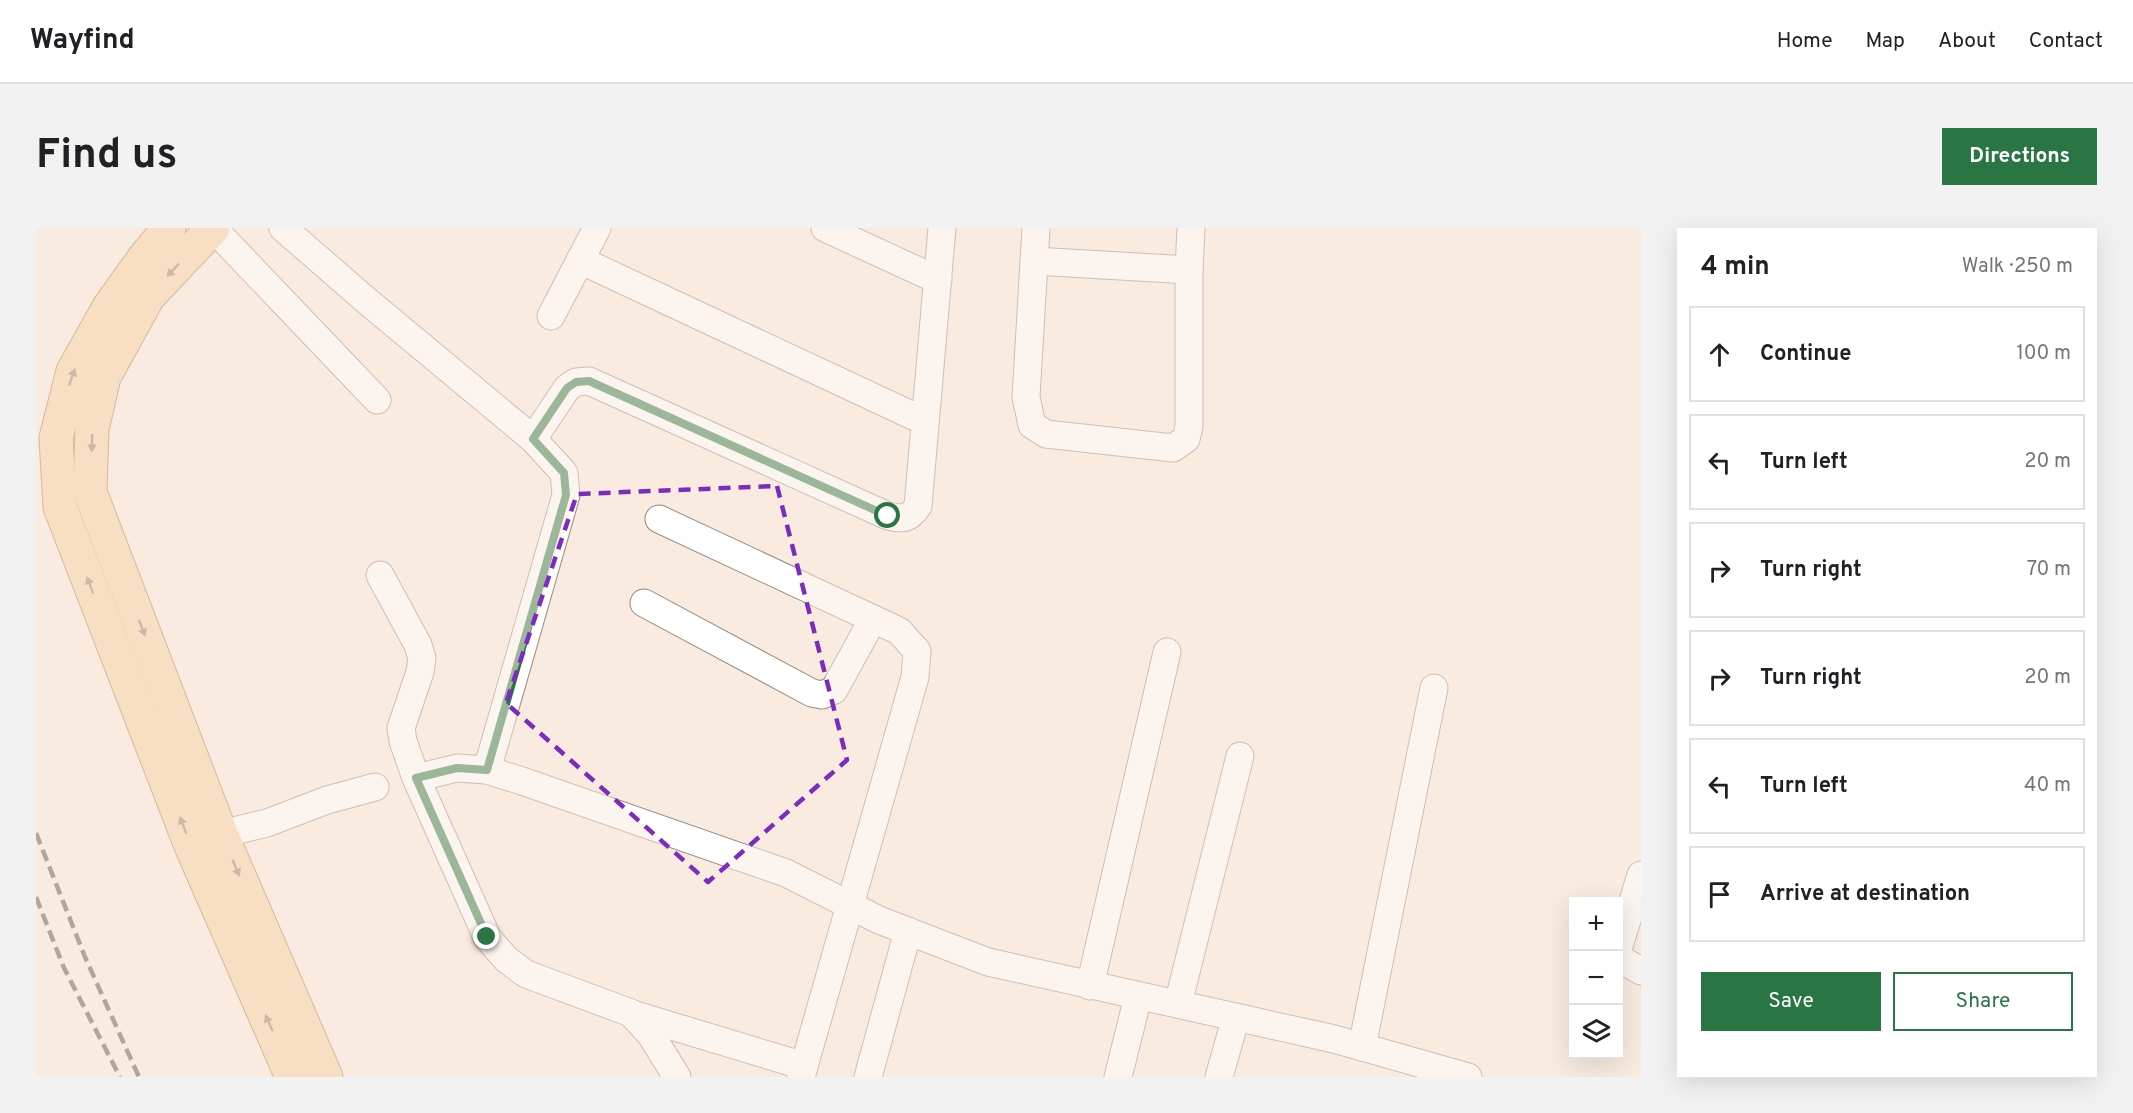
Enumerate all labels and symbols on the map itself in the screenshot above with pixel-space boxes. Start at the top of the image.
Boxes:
one-way arrow [166,263,180,278]
one-way arrow [68,367,78,385]
one-way arrow [87,433,96,452]
route start [874,502,900,528]
one-way arrow [85,575,95,593]
one-way arrow [138,619,147,637]
one-way arrow [178,816,188,834]
one-way arrow [231,860,241,878]
route end [473,923,499,949]
one-way arrow [264,1014,274,1032]

